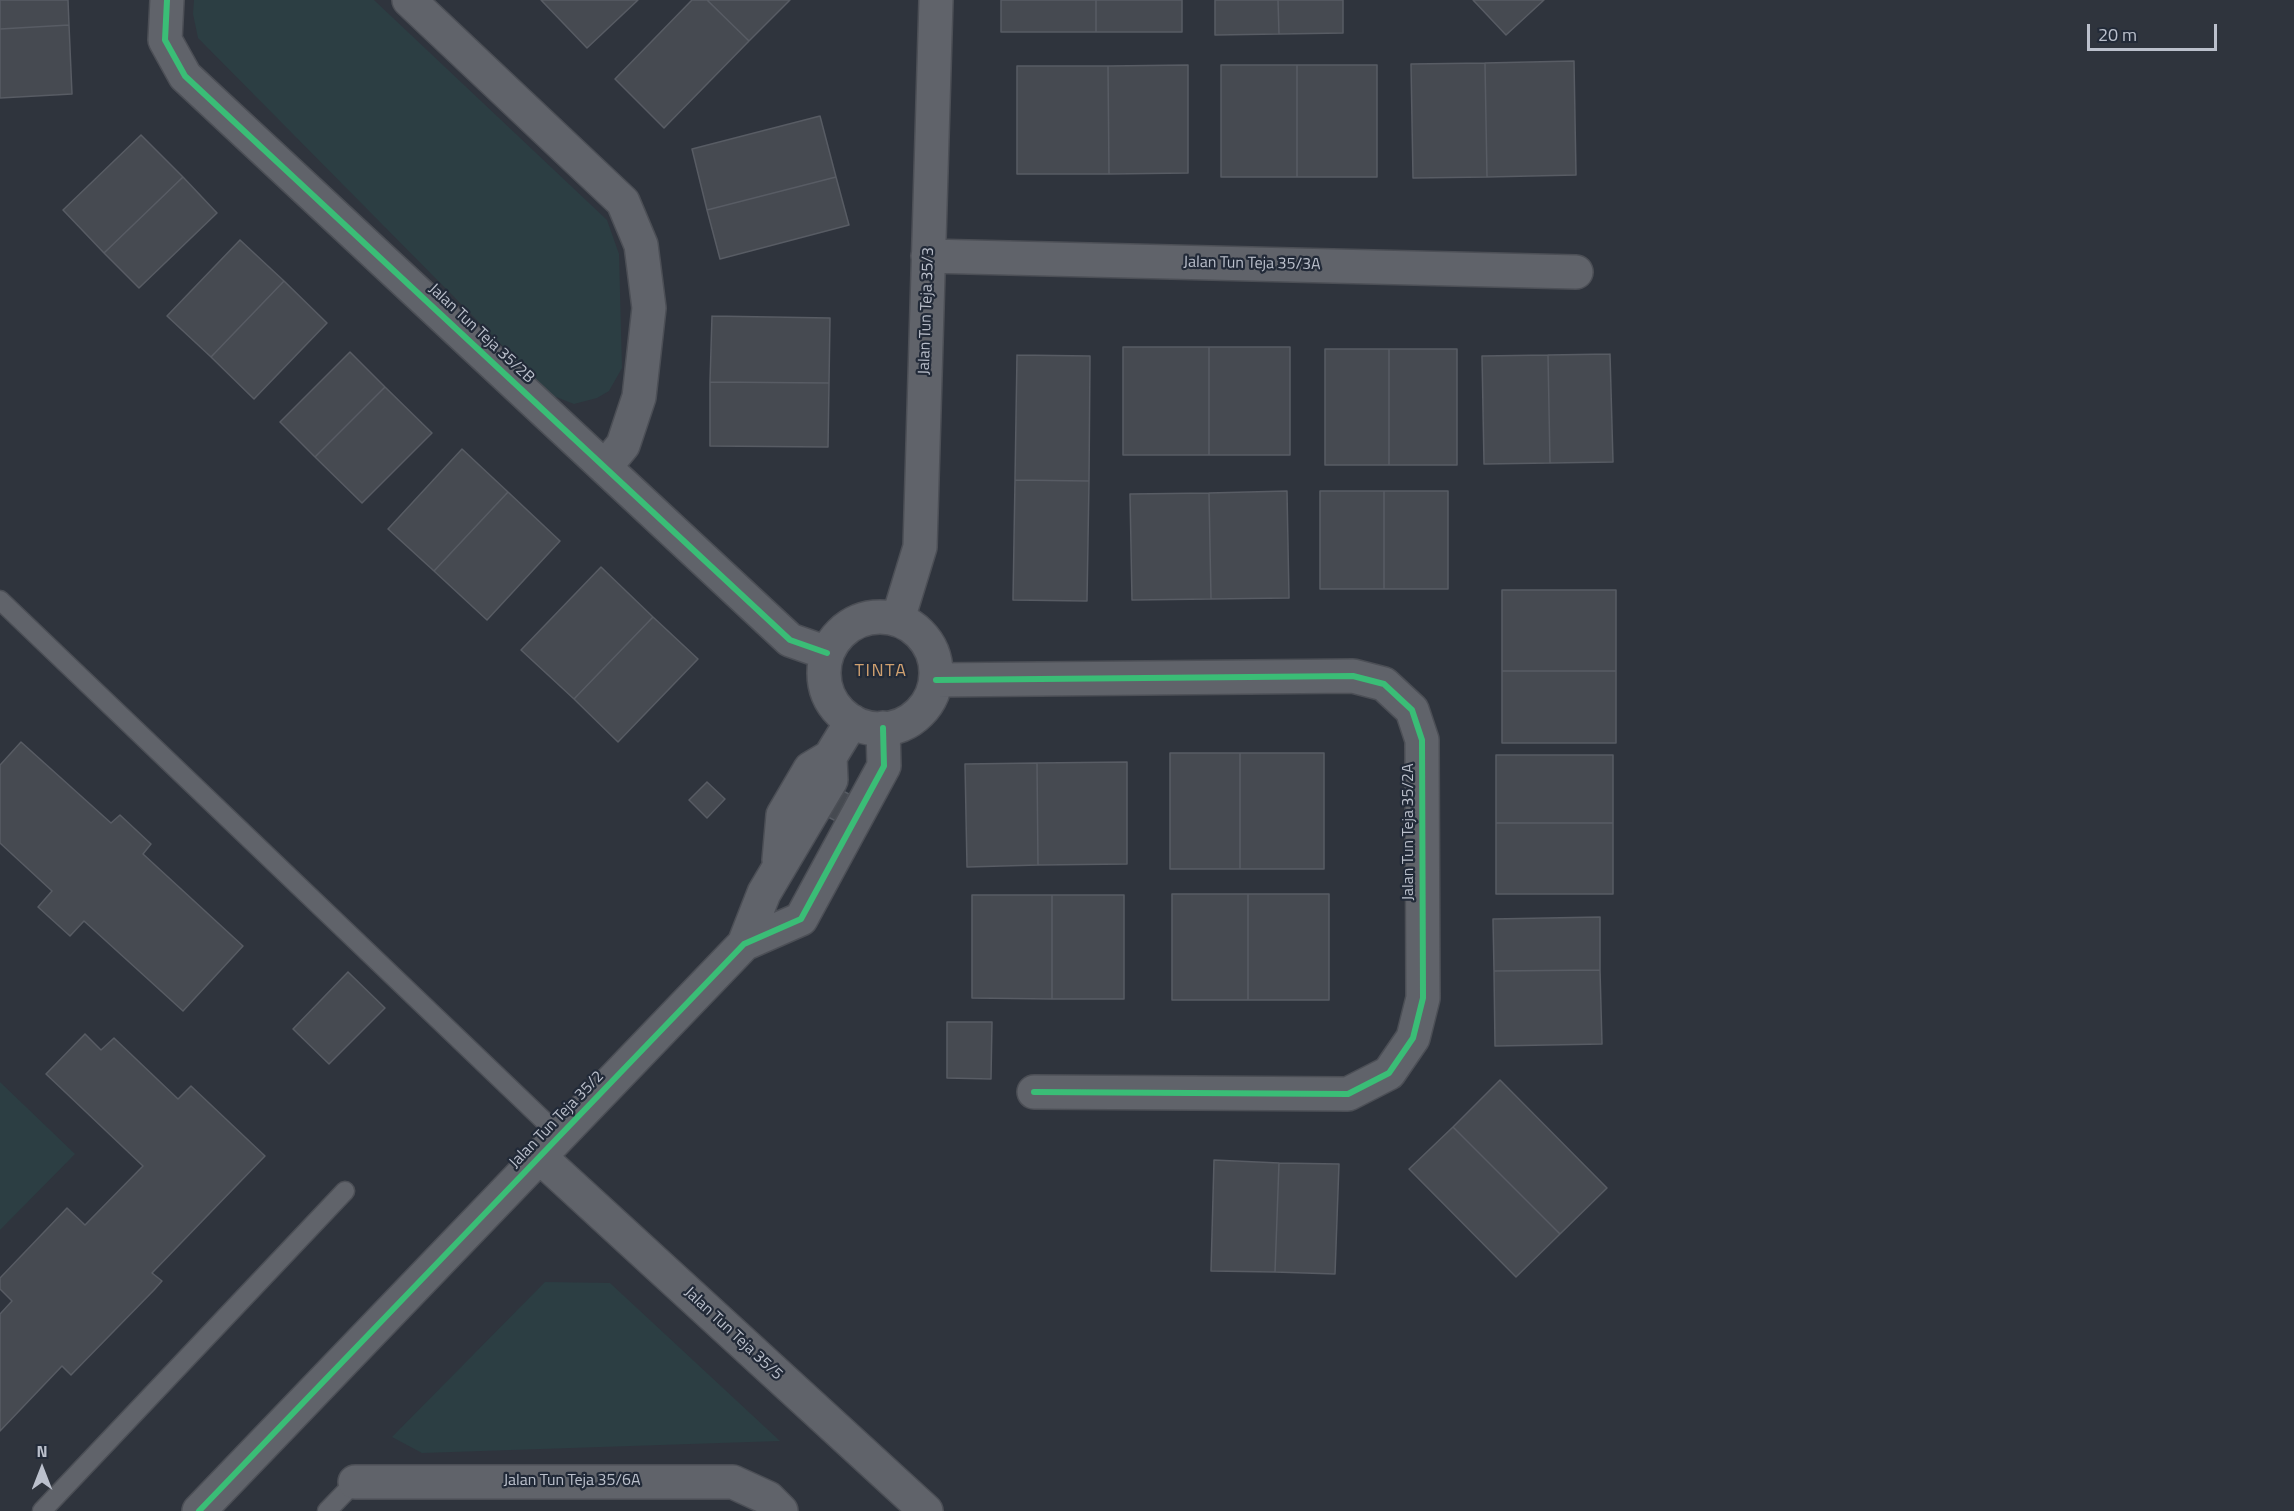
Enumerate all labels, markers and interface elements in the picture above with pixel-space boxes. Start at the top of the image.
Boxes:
scale bar [2090,12,2220,50]
text: 20 m [2098,21,2137,48]
street label: Jalan Tun Teja 35/3 [915,247,939,375]
street label: Jalan Tun Teja 35/3A [1183,253,1321,275]
street label: Jalan Tun Teja 35/2B [424,280,538,388]
district label: TINTA [855,661,907,683]
street label: Jalan Tun Teja 35/2A [1399,763,1419,901]
street label: Jalan Tun Teja 35/2 [506,1067,608,1173]
street label: Jalan Tun Teja 35/5 [680,1283,786,1385]
north arrow [12,1439,72,1499]
text: N [36,1439,48,1463]
street label: Jalan Tun Teja 35/6A [503,1471,641,1491]

